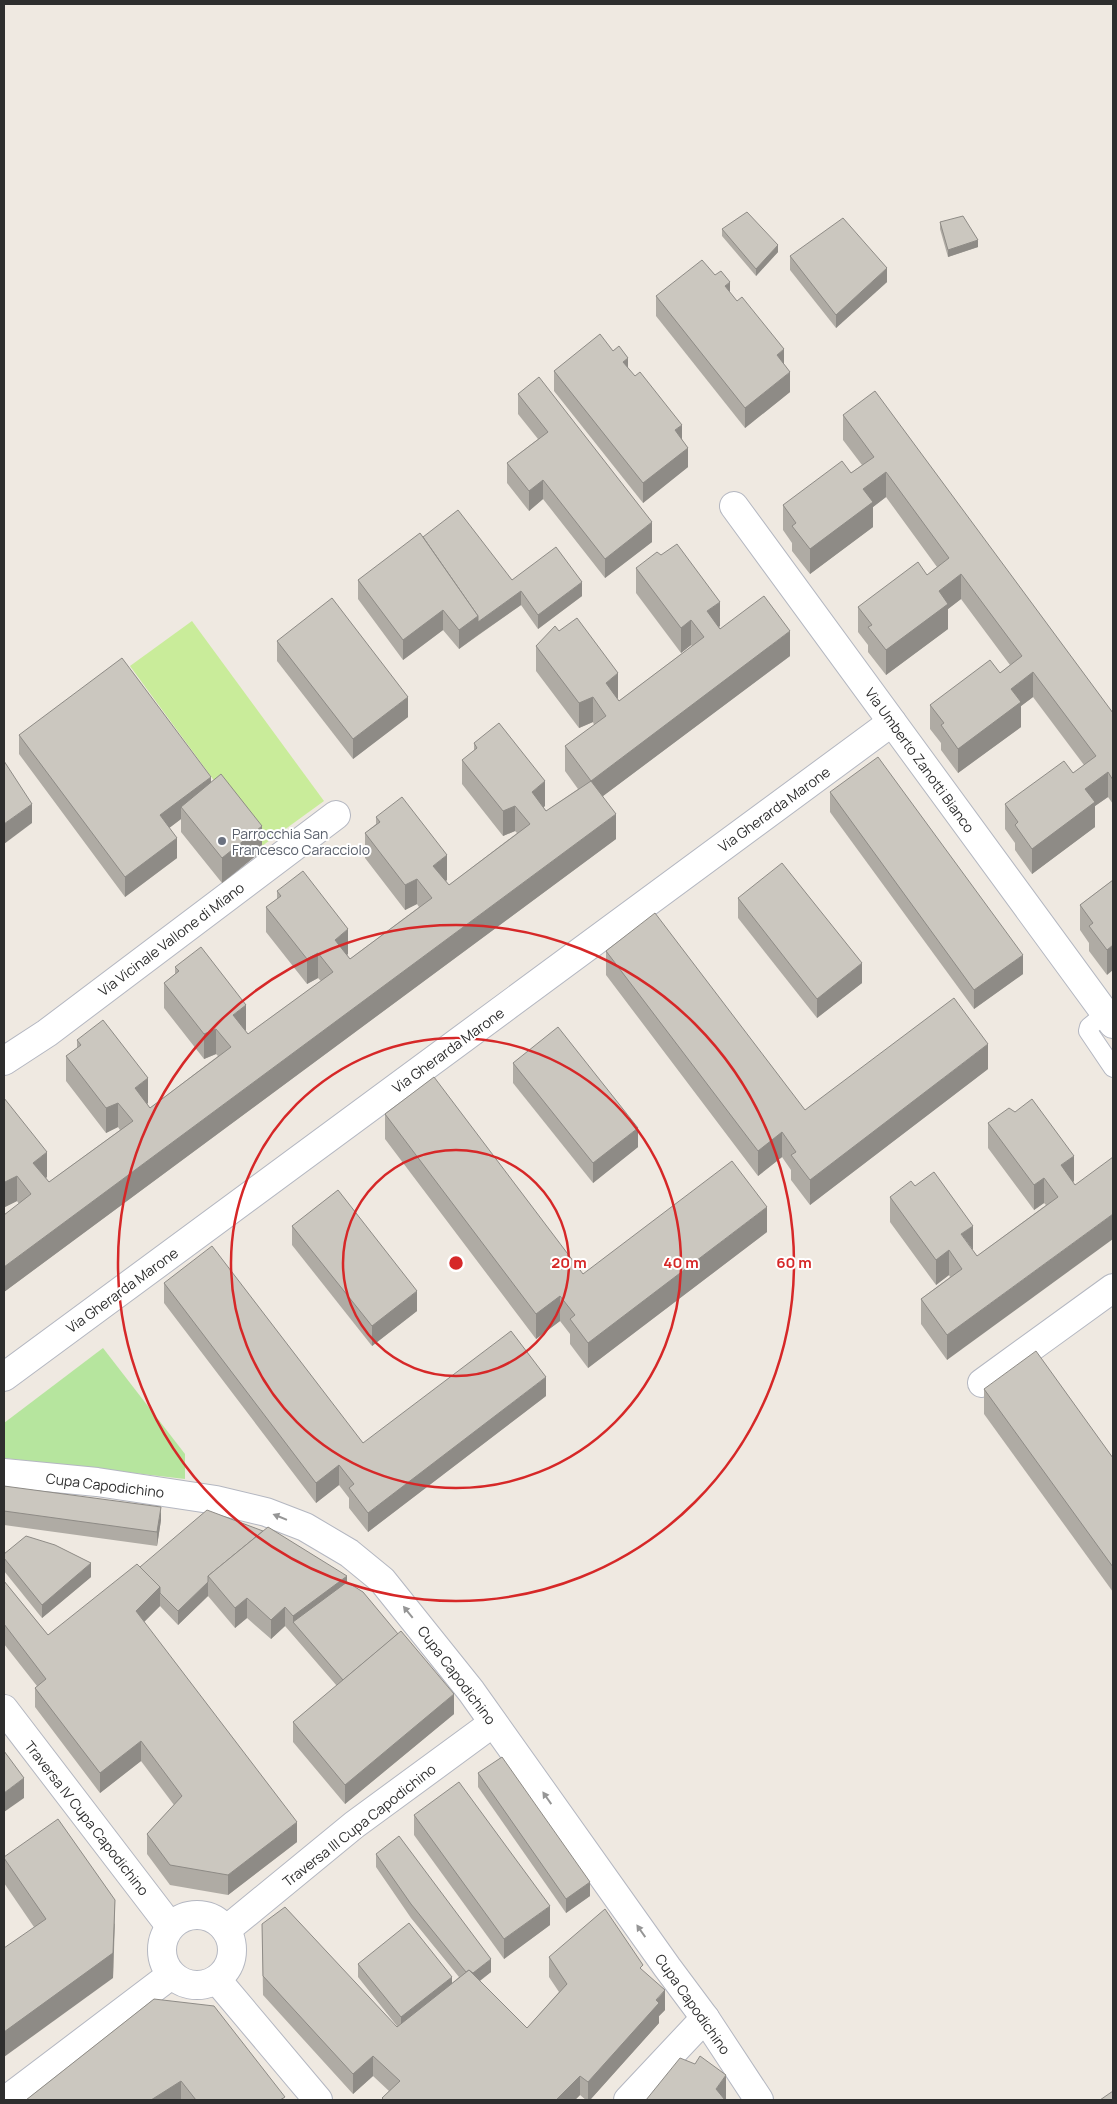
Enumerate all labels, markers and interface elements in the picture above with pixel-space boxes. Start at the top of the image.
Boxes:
street label: Via Umberto Zanotti Bianco [861,684,979,836]
street label: Via Gherarda Marone [714,762,834,856]
place label: Parrocchia San Francesco Caracciolo [232,824,370,859]
marker: Parrocchia San Francesco Caracciolo [216,835,228,847]
street label: Via Vicinale Vallone di Miano [94,878,248,1000]
street label: Via Gherarda Marone [388,1003,508,1097]
street label: Via Gherarda Marone [62,1243,182,1337]
text: 20 m [551,1252,587,1273]
text: 40 m [663,1252,699,1273]
text: 60 m [776,1252,812,1273]
centre of rings [447,1254,465,1272]
street label: Cupa Capodichino [45,1468,165,1502]
one-way arrow [272,1513,287,1520]
one-way arrow [403,1606,414,1619]
street label: Cupa Capodichino [414,1622,500,1728]
street label: Traversa IV Cupa Capodichino [21,1737,153,1899]
street label: Traversa III Cupa Capodichino [279,1759,439,1891]
one-way arrow [542,1792,552,1805]
one-way arrow [636,1924,646,1938]
street label: Cupa Capodichino [651,1950,735,2058]

